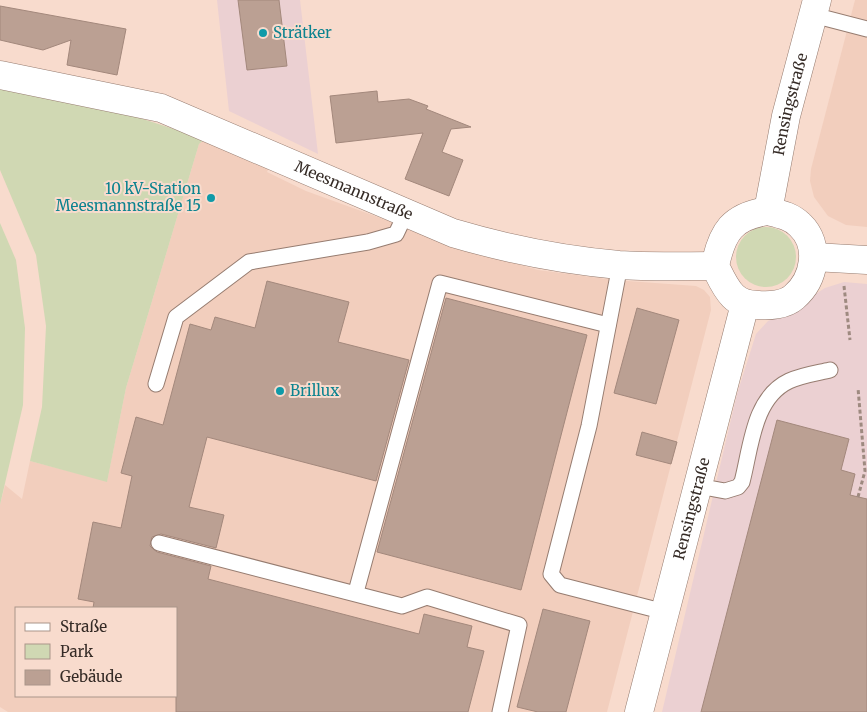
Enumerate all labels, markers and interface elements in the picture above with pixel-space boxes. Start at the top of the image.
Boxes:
place label: Strätker [273,23,332,42]
marker: Strätker [257,27,269,39]
street label: Rensingstraße [769,51,811,157]
street label: Meesmannstraße [292,156,416,224]
place label: 10 kV-Station Meesmannstraße 15 [56,179,201,215]
marker: 10 kV-Station Meesmannstraße 15 [205,192,217,204]
place label: Brillux [290,381,339,400]
marker: Brillux [274,385,286,397]
street label: Rensingstraße [669,455,714,562]
legend [15,607,178,697]
text: Straße [60,617,107,636]
text: Park [60,642,94,661]
text: Gebäude [60,667,123,686]

